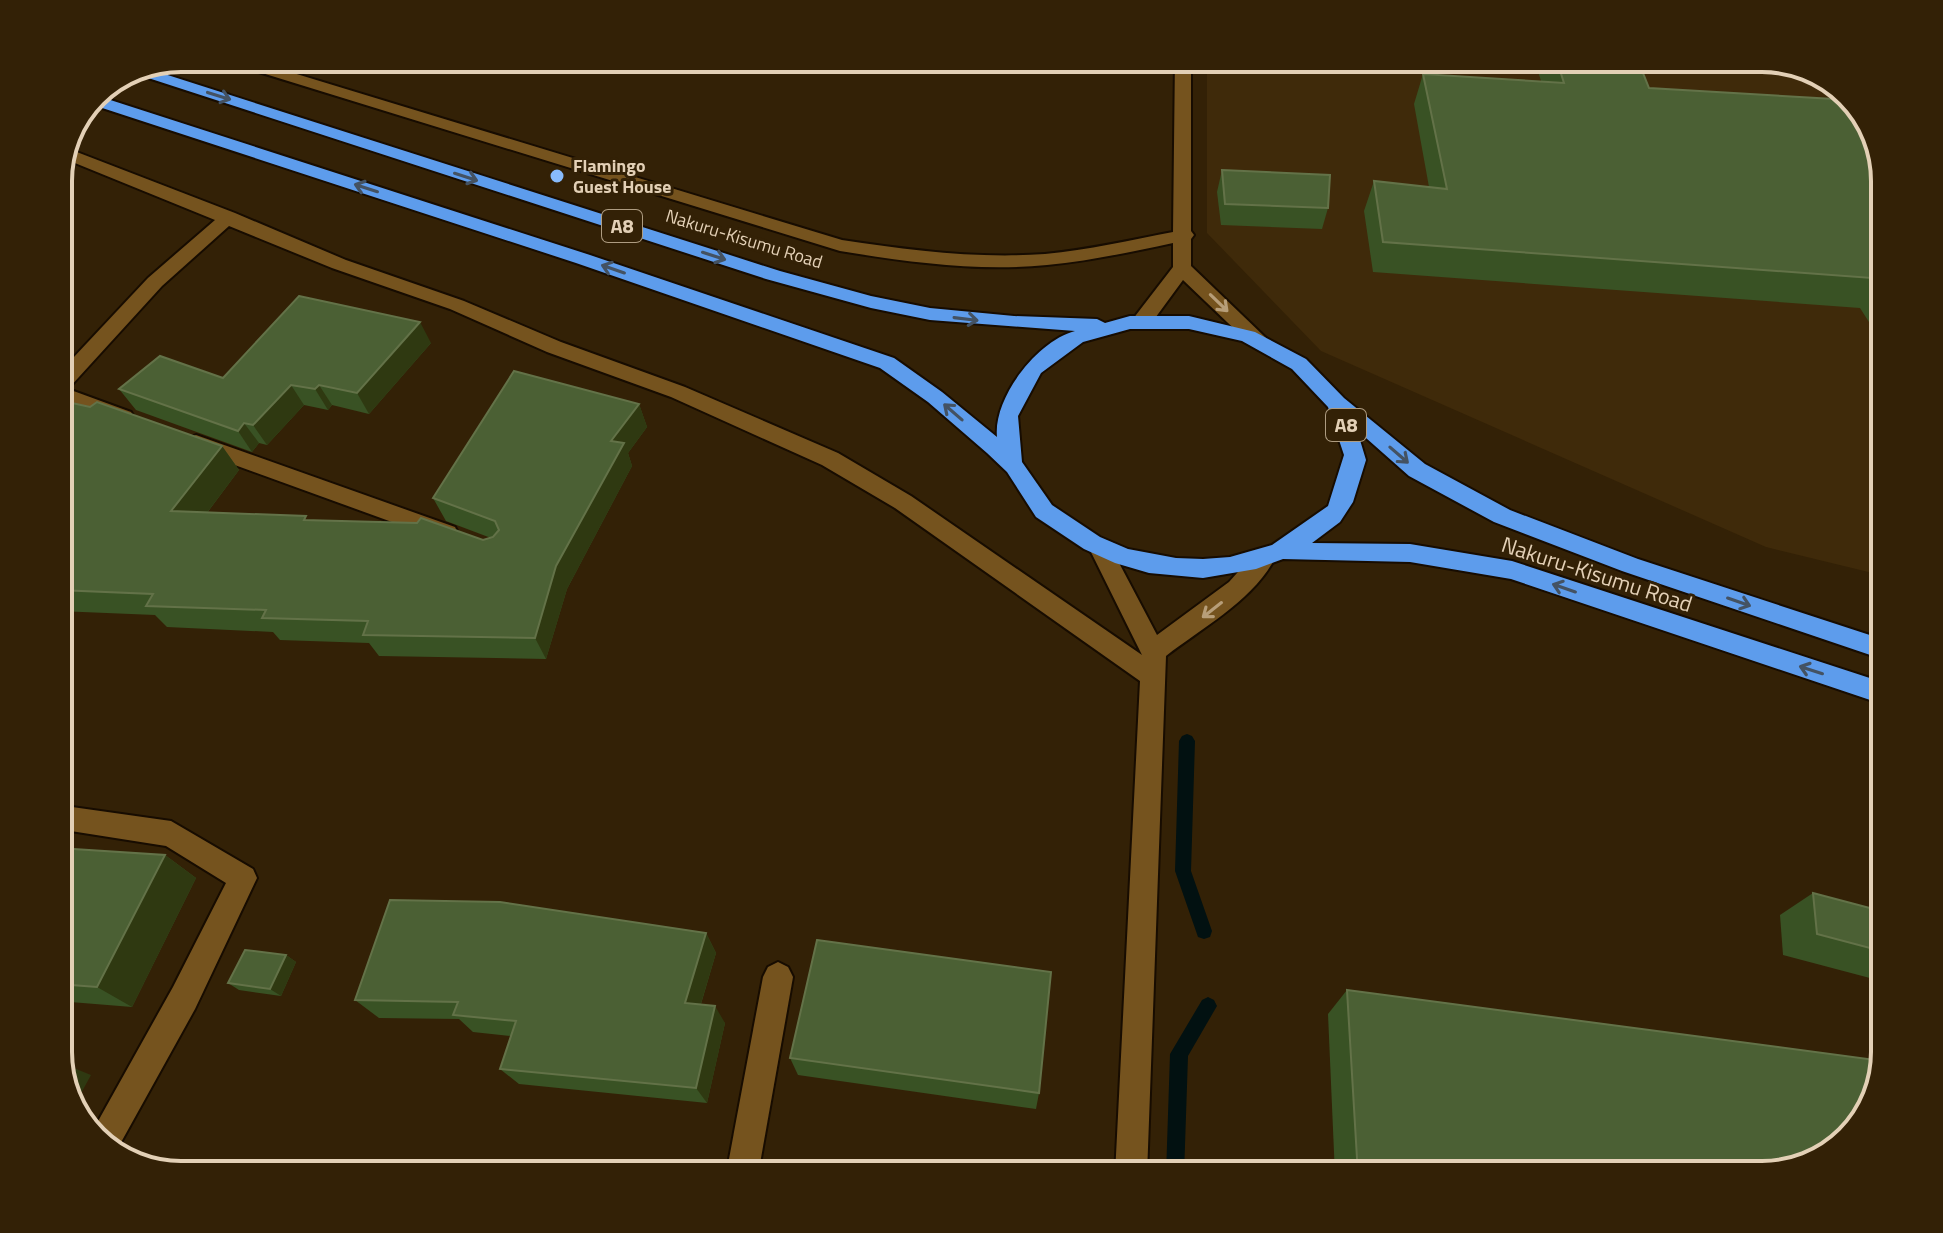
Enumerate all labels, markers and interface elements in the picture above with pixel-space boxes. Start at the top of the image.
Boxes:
one-way arrow [206,90,231,105]
place label: Flamingo Guest House [573,152,671,200]
marker: Flamingo Guest House [548,167,566,185]
one-way arrow [454,170,479,185]
one-way arrow [354,180,379,195]
street label: Nakuru-Kisumu Road [662,202,826,275]
road number: A8 [602,210,642,242]
one-way arrow [701,249,726,264]
one-way arrow [602,261,626,275]
one-way arrow [1209,293,1229,312]
one-way arrow [952,311,979,326]
one-way arrow [944,403,964,421]
road number: A8 [1326,409,1366,441]
one-way arrow [1389,446,1409,464]
street label: Nakuru-Kisumu Road [1497,527,1697,621]
one-way arrow [1552,580,1577,595]
one-way arrow [1726,595,1751,610]
one-way arrow [1202,601,1223,618]
one-way arrow [1798,662,1824,677]

